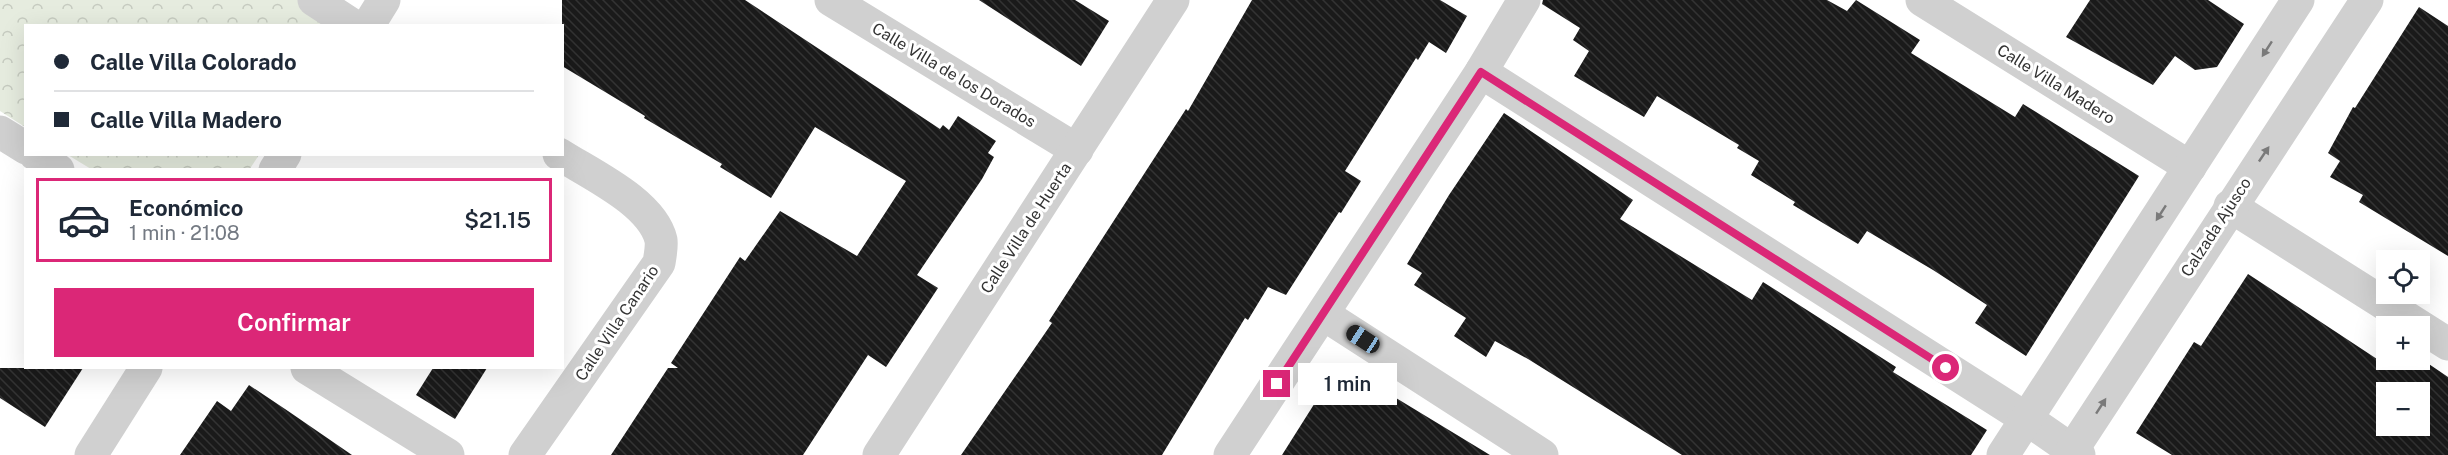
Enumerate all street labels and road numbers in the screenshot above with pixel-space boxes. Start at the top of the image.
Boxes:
street label: Calle Villa de los Dorados [869,19,1039,131]
street label: Calle Villa Madero [1994,40,2118,128]
street label: Calle Villa de Huerta [977,159,1075,297]
street label: Calzada Ajusco [2177,174,2255,280]
street label: Calle Villa Canario [571,262,663,384]

